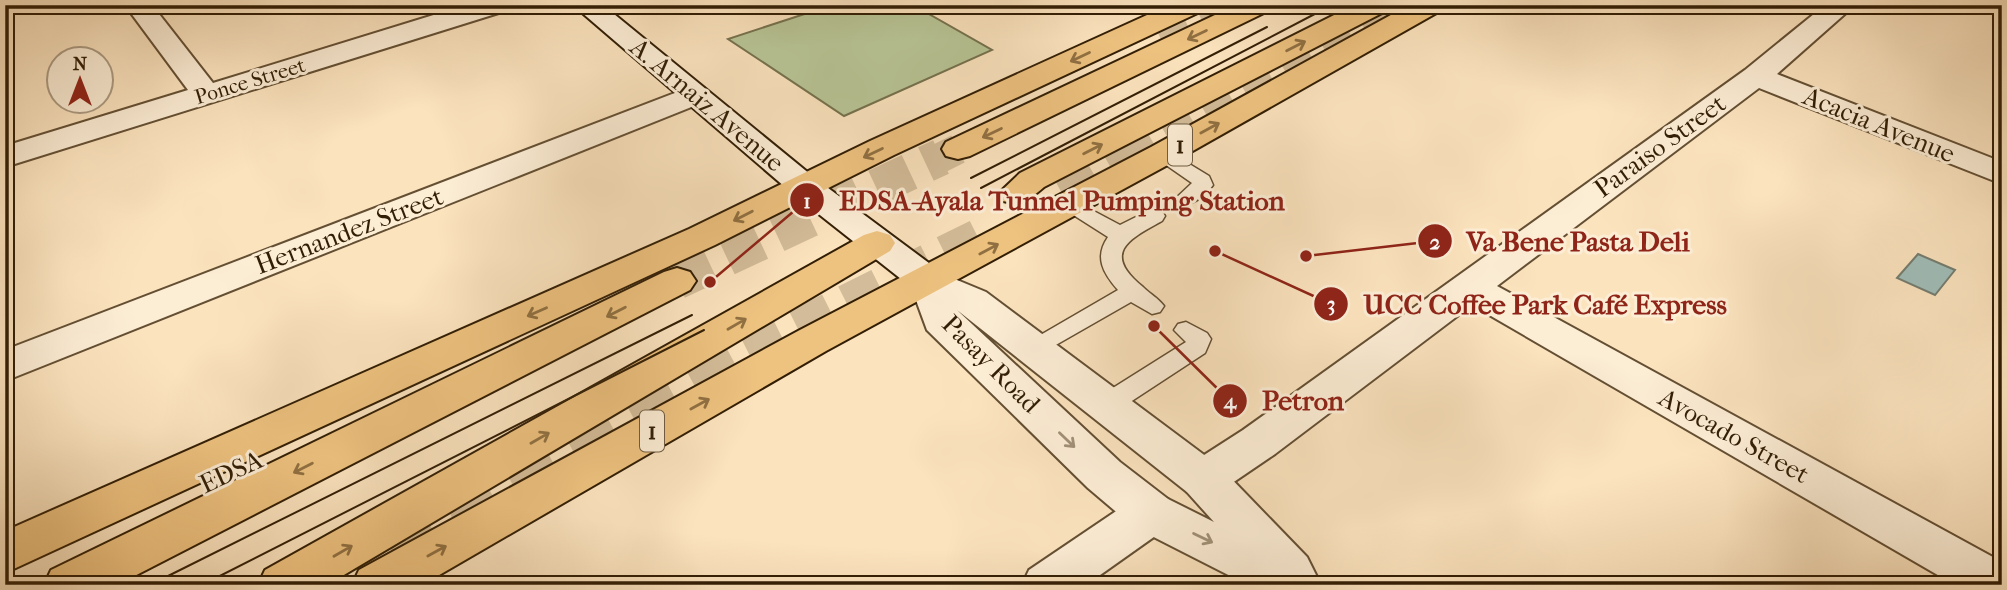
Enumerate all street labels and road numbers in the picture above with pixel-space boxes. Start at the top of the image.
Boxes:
street label: A. Arnaiz Avenue [623,31,790,178]
street label: Ponce Street [192,53,309,109]
street label: Acacia Avenue [1798,80,1960,170]
street label: Paraiso Street [1588,87,1732,204]
road number: 1 [1168,125,1192,166]
street label: Hernandez Street [251,181,448,281]
street label: Pasay Road [936,309,1047,420]
street label: Avocado Street [1653,381,1815,490]
road number: 1 [640,410,664,452]
street label: EDSA [195,444,268,500]

